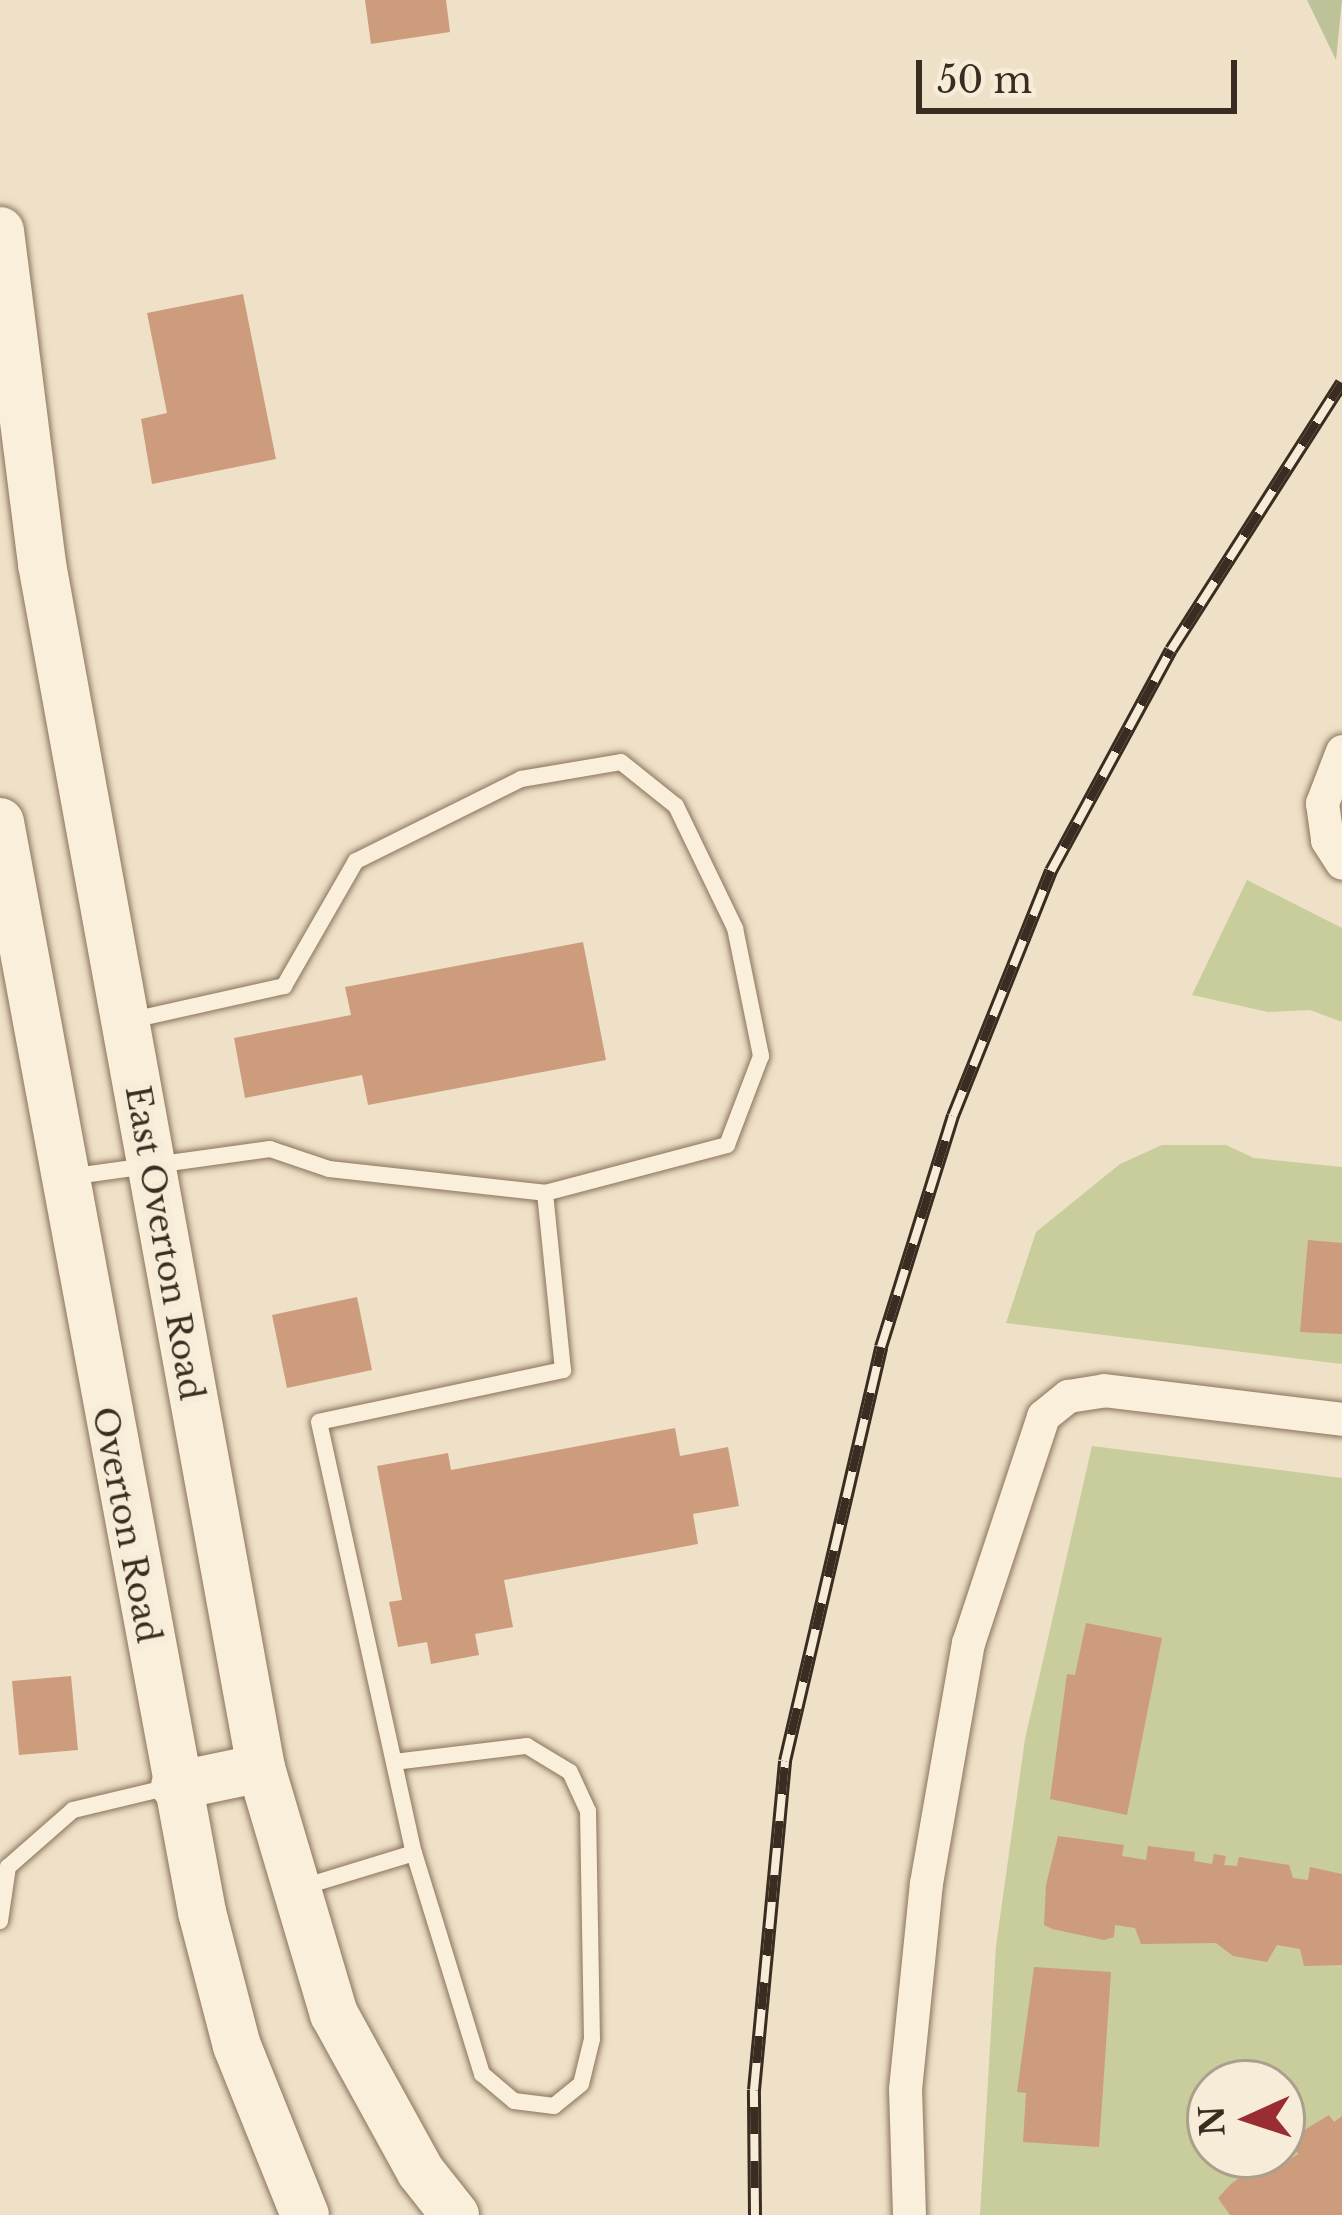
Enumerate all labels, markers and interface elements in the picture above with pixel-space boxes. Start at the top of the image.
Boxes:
scale bar [922,36,1243,110]
text: 50 m [937,58,1032,103]
street label: East Overton Road [117,1083,211,1403]
street label: Overton Road [84,1404,168,1646]
north arrow [1186,2059,1306,2179]
text: N [1191,2104,1234,2137]

